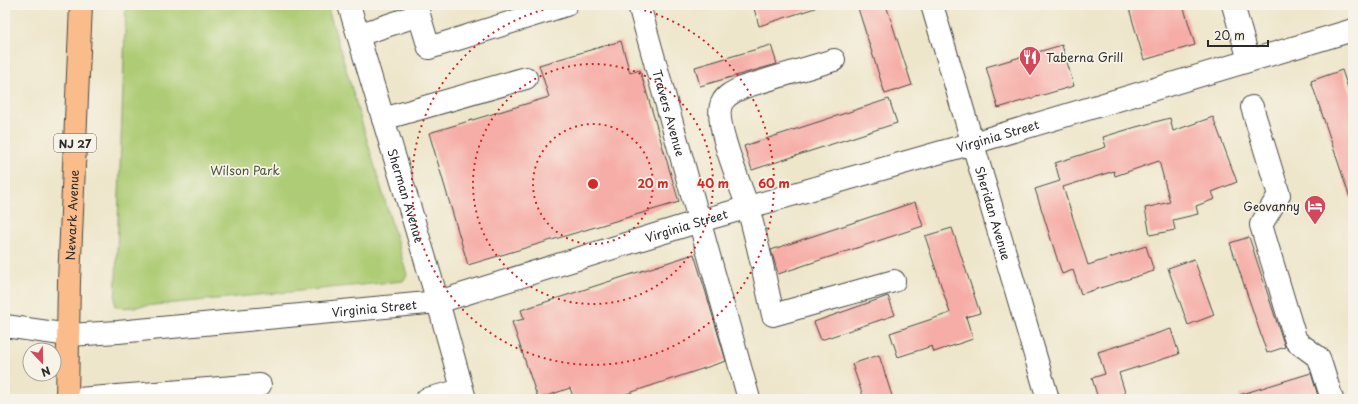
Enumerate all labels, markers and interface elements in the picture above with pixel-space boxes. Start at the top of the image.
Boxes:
scale bar [1208,22,1268,48]
text: 20 m [1214,26,1245,44]
restaurant icon: Taberna Grill [1017,44,1043,77]
place label: Taberna Grill [1046,48,1123,66]
street label: Travers Avenue [648,67,690,158]
street label: Virginia Street [954,115,1041,156]
road number: NJ 27 [54,134,96,152]
street label: Sherman Avenue [384,146,429,245]
park label: Wilson Park [210,161,280,179]
street label: Sheridan Avenue [971,164,1016,263]
street label: Newark Avenue [61,169,83,261]
text: 20 m [637,174,669,192]
text: 40 m [697,174,729,192]
text: 60 m [758,174,790,192]
centre of rings [586,177,600,191]
hotel icon: Geovanny [1302,193,1328,226]
place label: Geovanny [1243,197,1300,215]
street label: Virginia Street [643,205,730,246]
street label: Virginia Street [331,295,418,321]
north arrow [22,342,62,382]
text: N [38,362,53,381]

